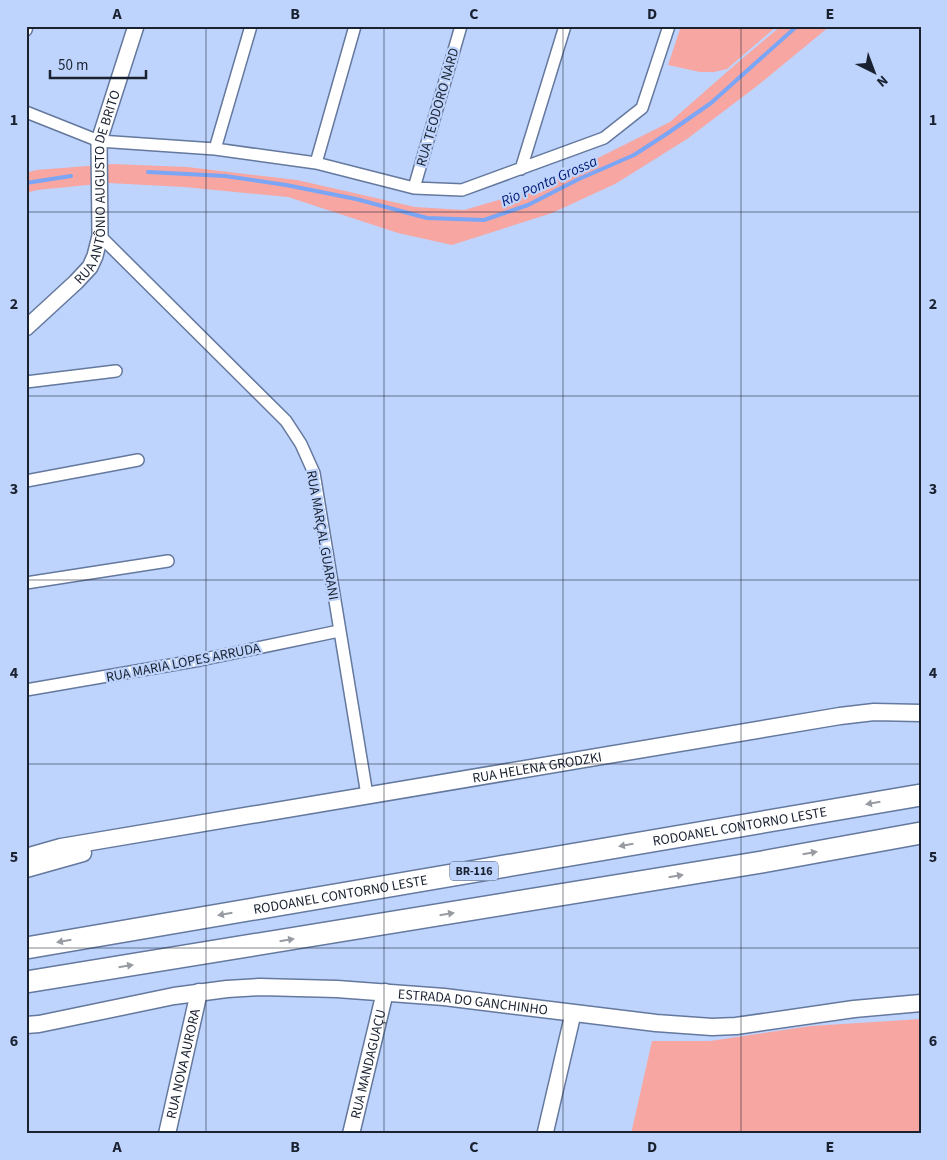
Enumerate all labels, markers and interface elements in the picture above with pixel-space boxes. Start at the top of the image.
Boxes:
text: A [111,3,122,25]
text: B [290,3,300,25]
text: C [469,3,479,25]
text: D [647,3,657,25]
text: E [826,3,834,25]
street label: RUA TEODORO NARD [411,46,464,169]
scale bar [50,48,146,80]
north arrow [850,48,900,98]
text: 50 m [58,55,88,76]
text: N [872,70,892,91]
street label: RUA ANTÔNIO AUGUSTO DE BRITO [70,88,126,289]
text: 1 [10,109,18,131]
text: 1 [929,109,937,131]
water label: Rio Ponta Grossa [498,151,601,212]
text: 2 [10,293,18,315]
text: 2 [929,293,937,315]
street label: RUA MARÇAL GUARANI [301,469,343,602]
text: 3 [10,478,18,500]
text: 3 [929,478,937,500]
street label: RUA MARIA LOPES ARRUDA [104,638,263,688]
text: 4 [10,662,19,684]
text: 4 [929,662,938,684]
street label: RUA HELENA GRODZKI [471,747,603,789]
one-way arrow [864,800,880,808]
street label: RODOANEL CONTORNO LESTE [651,802,829,852]
one-way arrow [618,842,634,850]
text: 5 [10,846,18,868]
text: 5 [929,846,937,868]
one-way arrow [802,849,818,857]
road number: BR-116 [450,861,498,880]
street label: RODOANEL CONTORNO LESTE [252,870,429,920]
one-way arrow [669,872,685,880]
one-way arrow [439,909,455,917]
one-way arrow [216,910,232,918]
one-way arrow [279,935,295,943]
one-way arrow [56,938,72,946]
one-way arrow [119,962,135,970]
street label: ESTRADA DO GANCHINHO [397,985,549,1021]
street label: RUA NOVA AURORA [162,1007,206,1121]
street label: RUA MANDAGUAÇU [346,1008,391,1121]
text: 6 [10,1030,18,1052]
text: 6 [929,1030,937,1052]
text: A [111,1136,122,1158]
text: B [290,1136,300,1158]
text: C [469,1136,479,1158]
text: D [647,1136,657,1158]
text: E [826,1136,834,1158]

